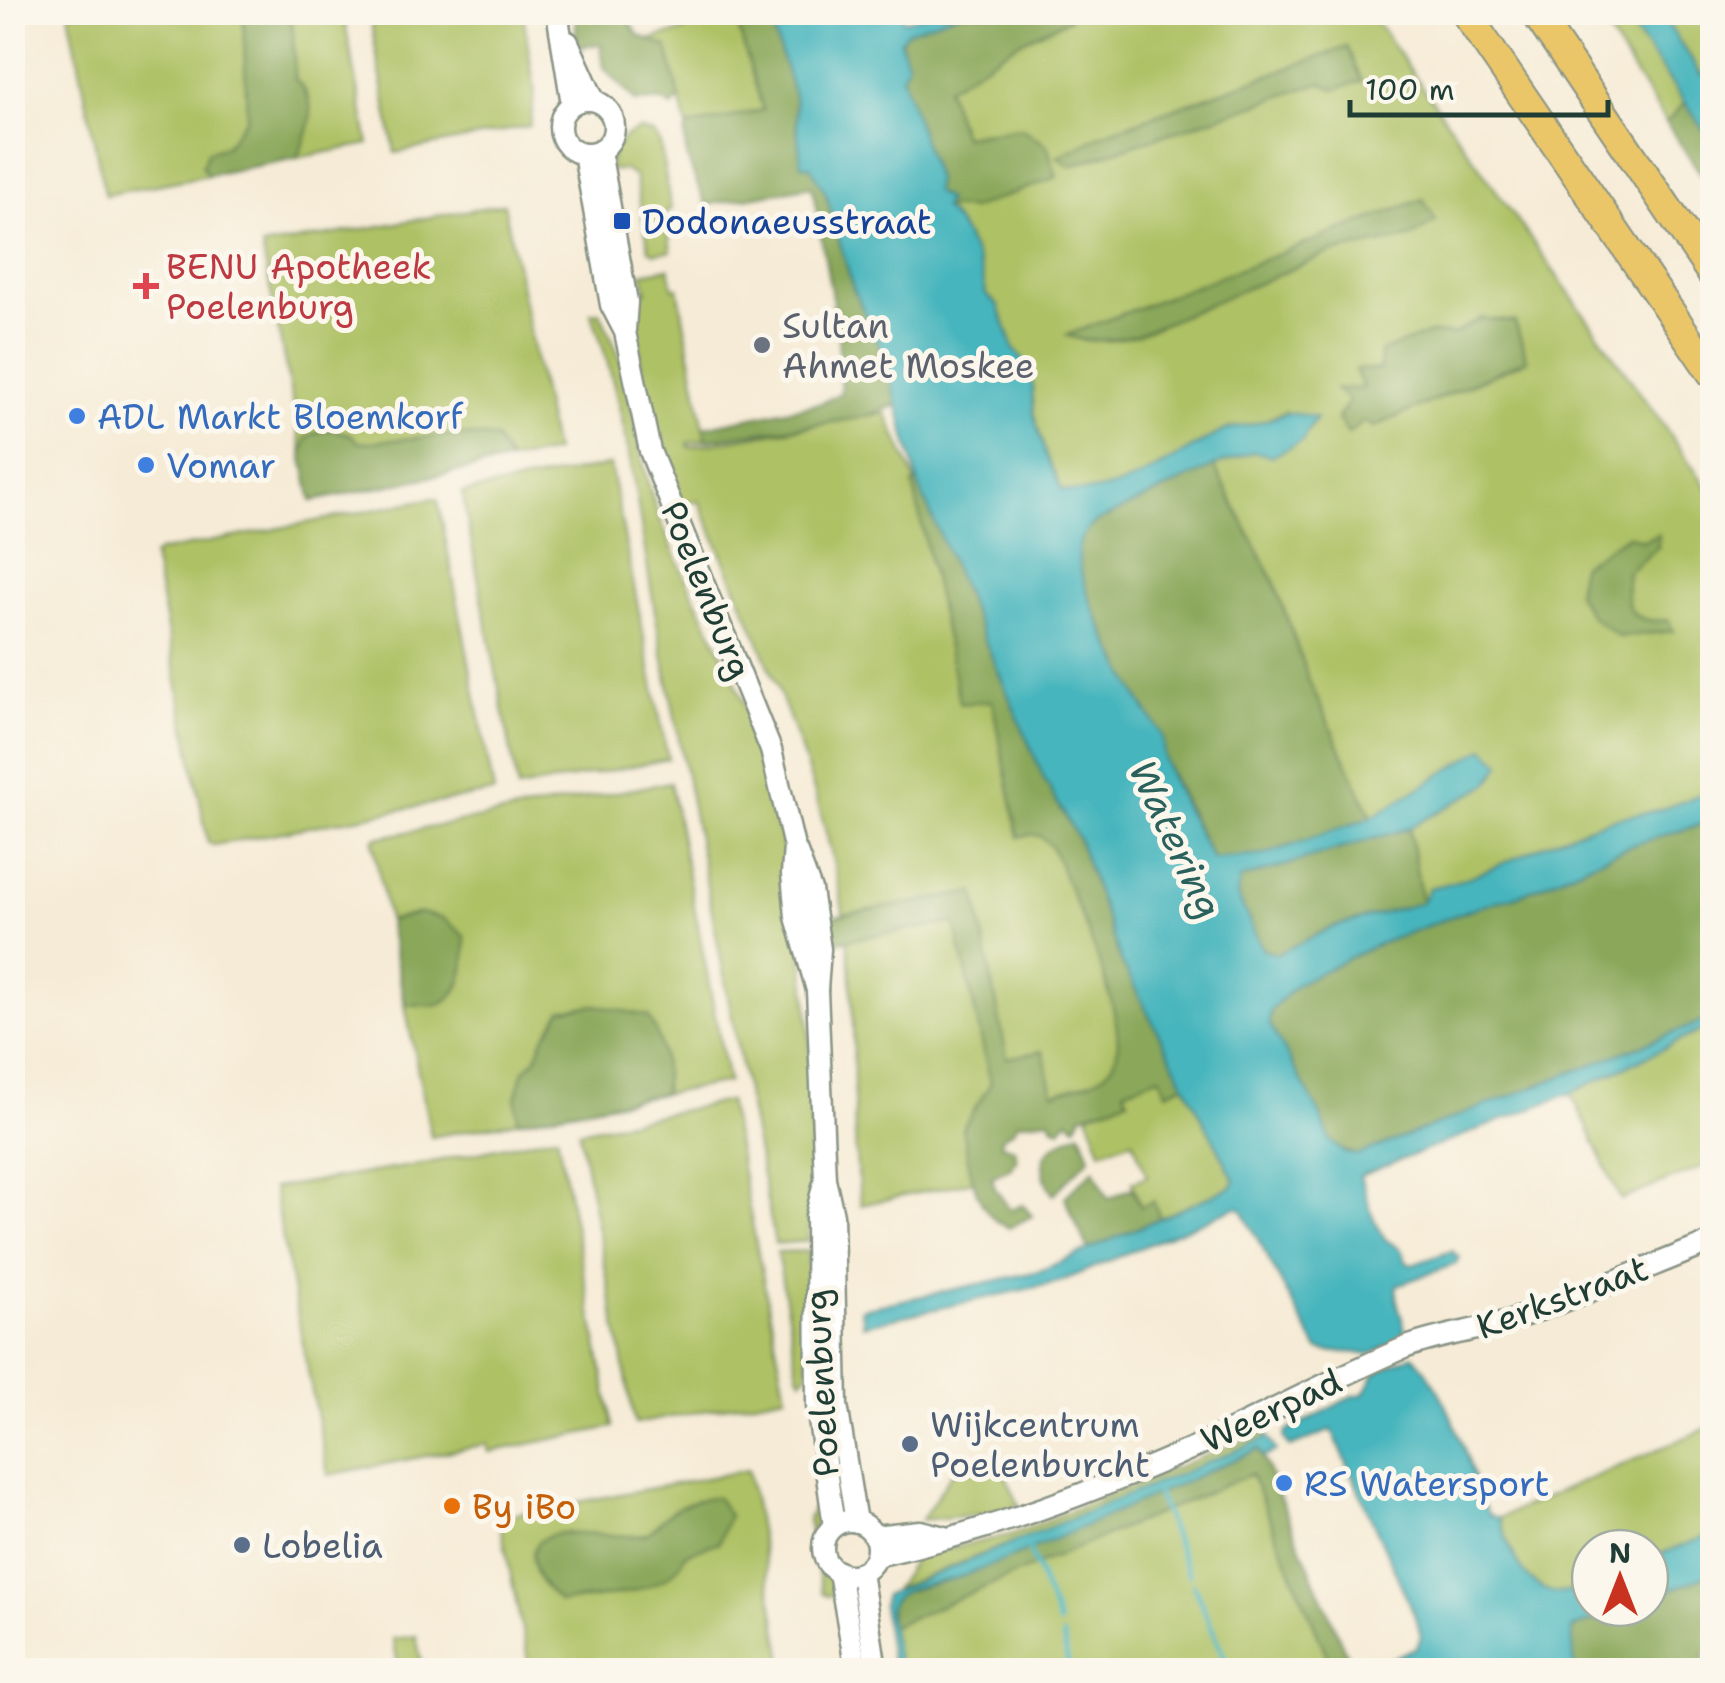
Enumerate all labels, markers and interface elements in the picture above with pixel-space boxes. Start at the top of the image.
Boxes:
scale bar [1350,55,1608,117]
text: 100 m [1365,69,1455,110]
place label: Dodonaeusstraat [642,198,932,245]
marker: Dodonaeusstraat [611,210,633,232]
place label: BENU Apotheek Poelenburg [166,243,432,330]
marker: BENU Apotheek Poelenburg [135,275,157,297]
place label: Sultan Ahmet Moskee [782,302,1035,389]
marker: Sultan Ahmet Moskee [751,334,773,356]
place label: ADL Markt Bloemkorf [97,393,464,440]
marker: ADL Markt Bloemkorf [66,405,88,427]
place label: Vomar [166,442,276,489]
marker: Vomar [135,454,157,476]
street label: Poelenburg [650,494,764,686]
water label: Watering [1117,751,1235,927]
street label: Kerkstraat [1470,1244,1654,1350]
street label: Poelenburg [793,1288,849,1478]
street label: Weerpad [1193,1357,1349,1463]
place label: Wijkcentrum Poelenburcht [930,1401,1150,1488]
marker: Wijkcentrum Poelenburcht [899,1433,921,1455]
place label: RS Watersport [1304,1460,1550,1507]
marker: RS Watersport [1273,1472,1295,1494]
place label: By iBo [472,1483,576,1530]
marker: By iBo [441,1495,463,1517]
place label: Lobelia [262,1522,383,1569]
north arrow [1570,1528,1670,1628]
marker: Lobelia [231,1534,253,1556]
text: N [1609,1534,1631,1572]

